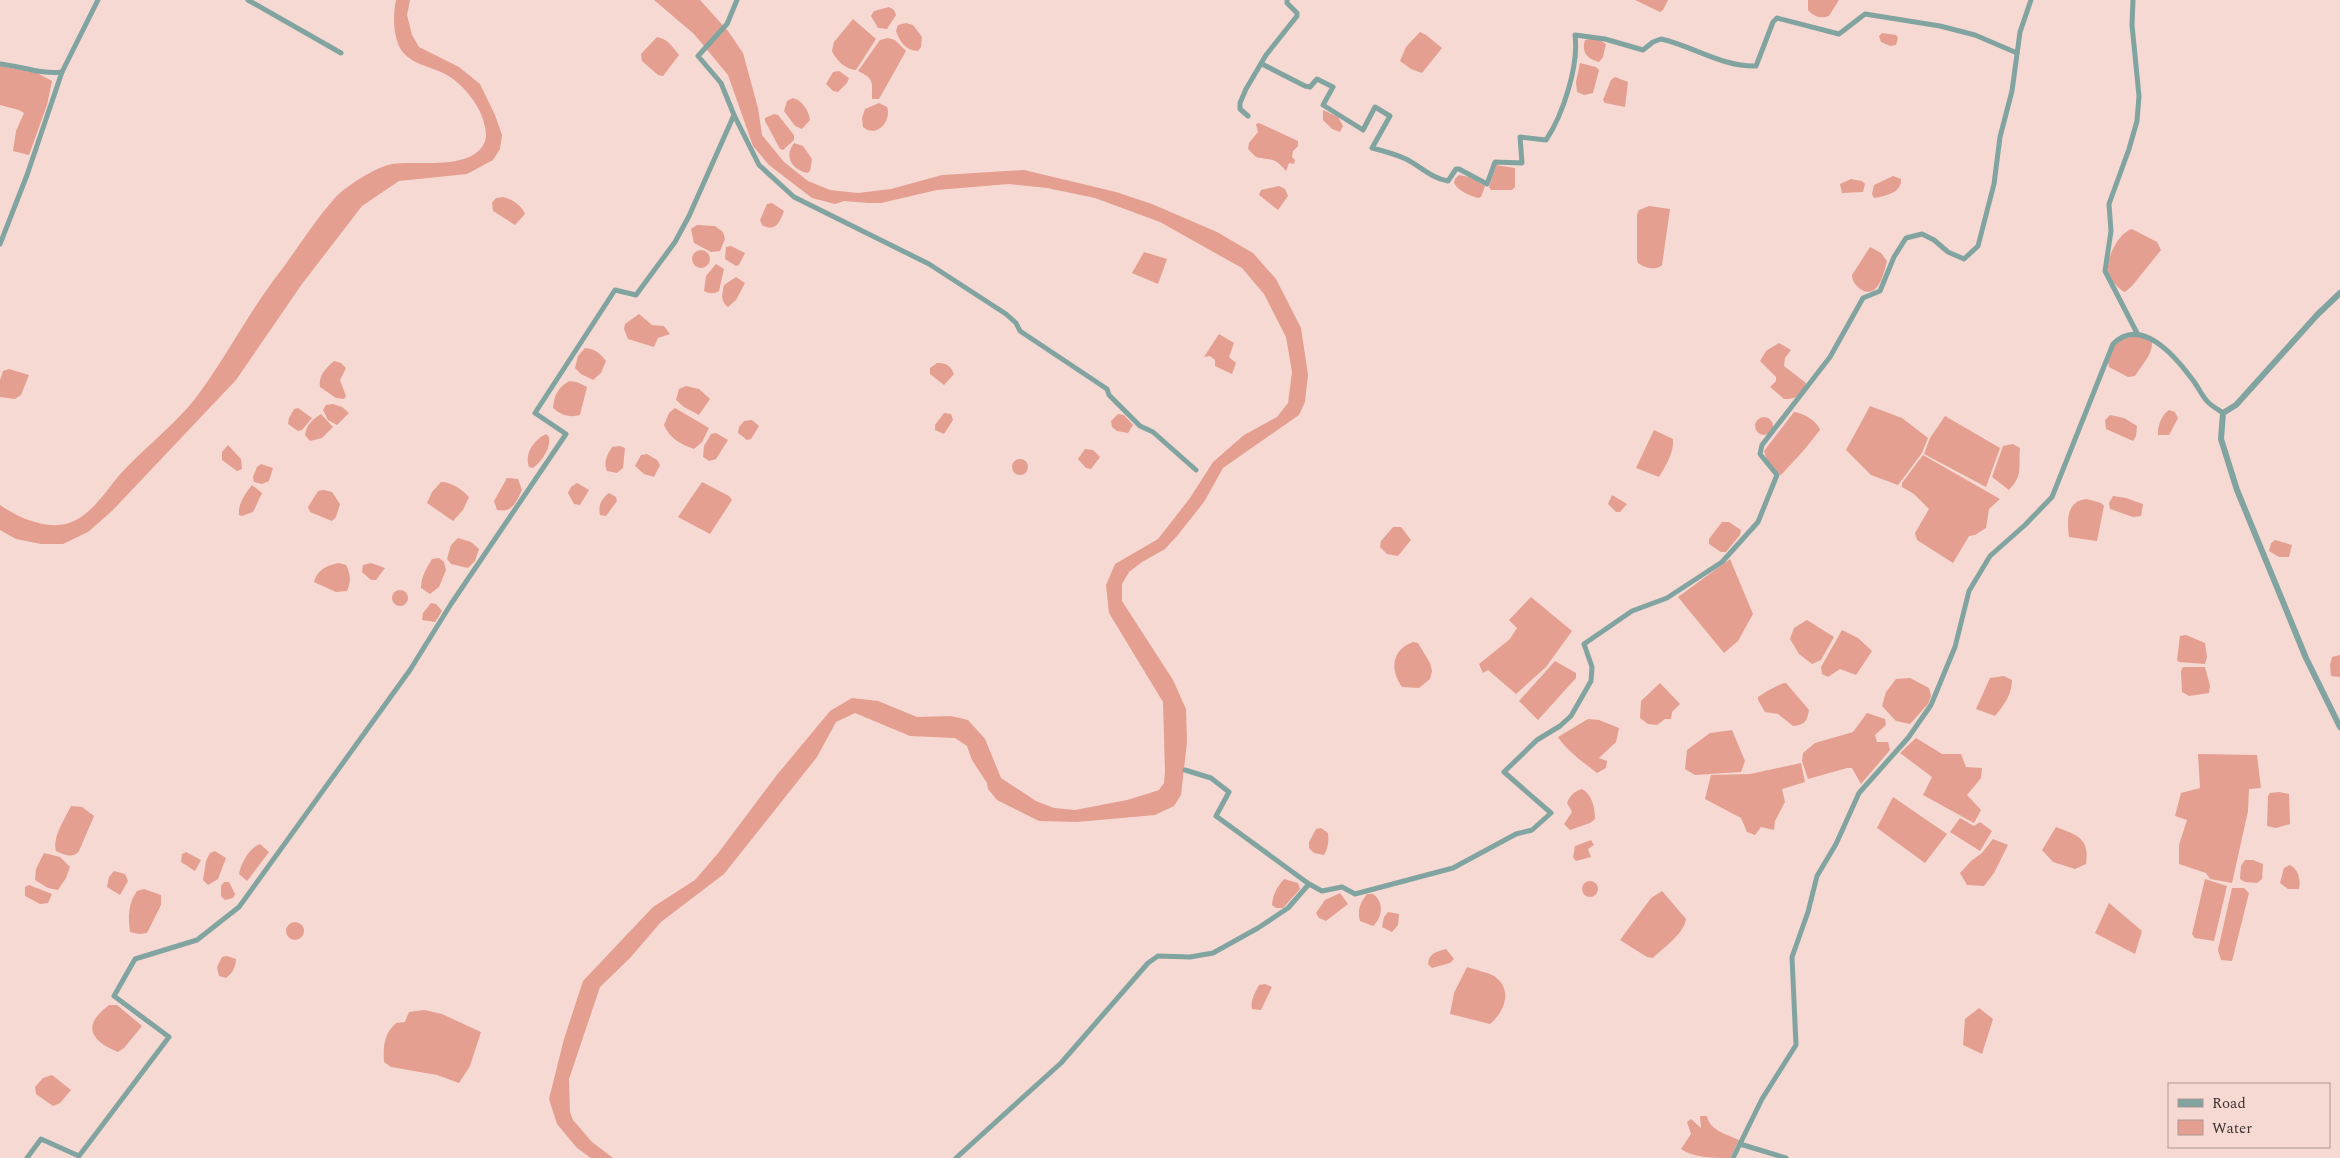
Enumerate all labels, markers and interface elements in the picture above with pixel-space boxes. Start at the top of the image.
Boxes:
legend [2168,1083,2330,1148]
text: Road [2212,1092,2246,1115]
text: Water [2212,1117,2252,1140]

